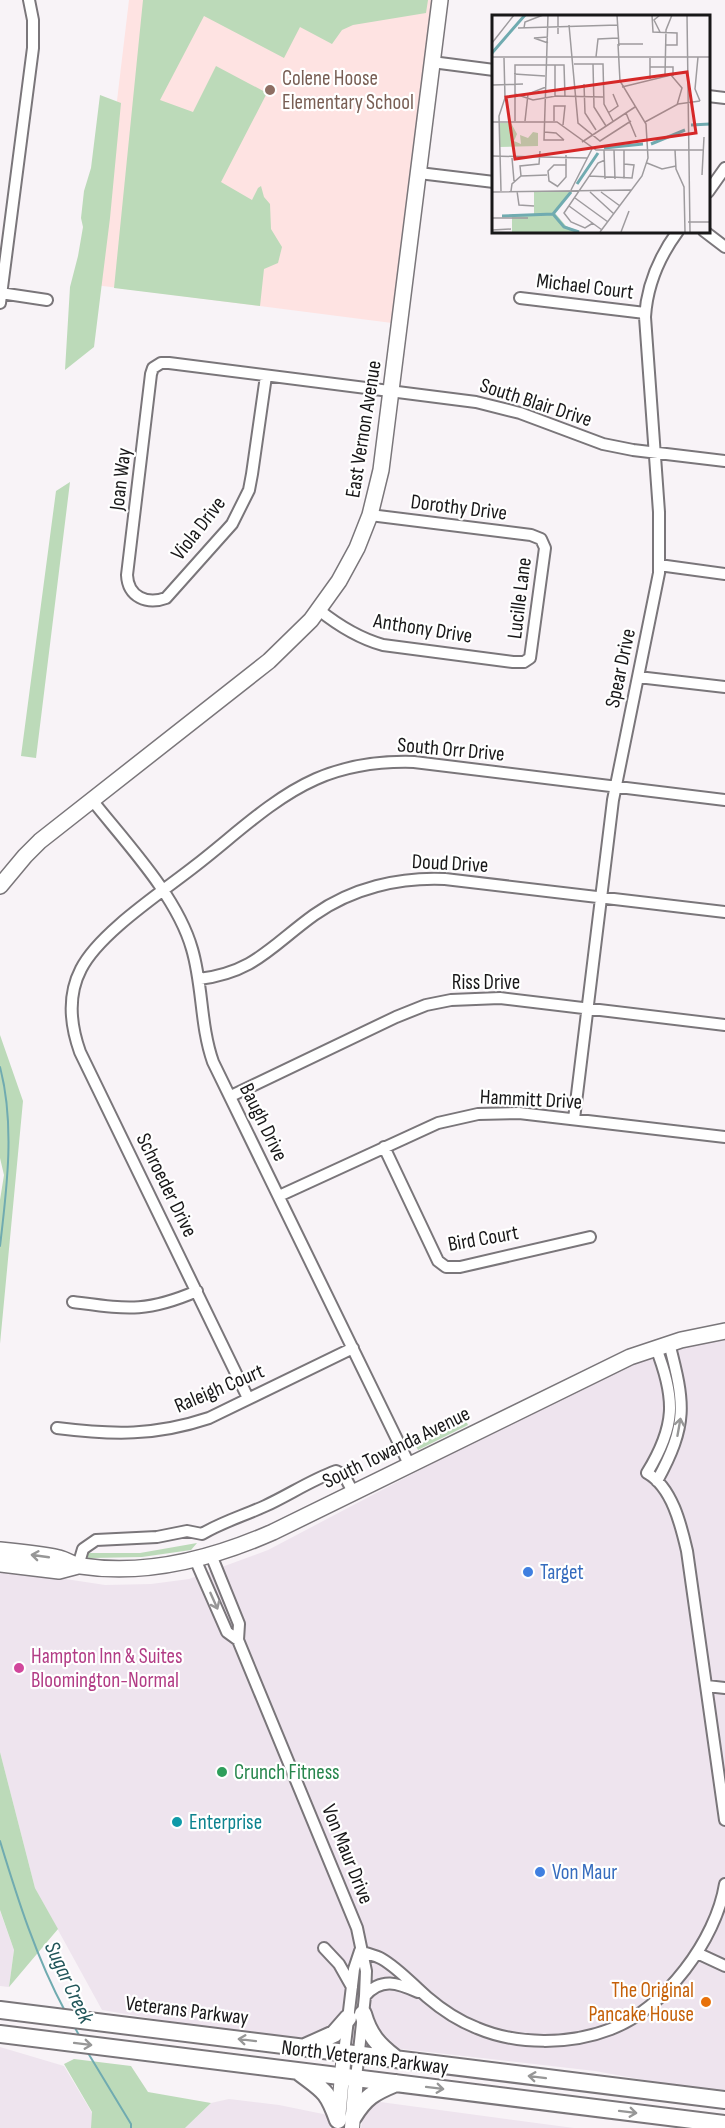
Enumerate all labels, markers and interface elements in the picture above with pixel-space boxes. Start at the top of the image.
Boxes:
inset map [492,15,710,232]
place label: Colene Hoose Elementary School [282,66,414,115]
marker: Colene Hoose Elementary School [263,83,277,97]
street label: Michael Court [535,268,635,305]
street label: East Vernon Avenue [340,359,387,499]
street label: South Blair Drive [477,373,595,432]
street label: Joan Way [104,446,137,513]
street label: Dorothy Drive [409,489,509,526]
street label: Viola Drive [166,491,231,565]
street label: Lucille Lane [502,556,537,640]
street label: Anthony Drive [371,608,474,649]
street label: Spear Drive [600,626,641,710]
street label: South Orr Drive [396,732,506,767]
street label: Doud Drive [411,849,489,878]
street label: Riss Drive [452,970,520,995]
street label: Baugh Drive [234,1079,293,1165]
street label: Hammitt Drive [479,1084,583,1115]
street label: Schroeder Drive [131,1129,202,1241]
street label: Bird Court [446,1220,520,1257]
street label: Raleigh Court [171,1358,268,1418]
street label: South Towanda Avenue [318,1401,474,1494]
one-way arrow [674,1418,685,1437]
one-way arrow [30,1550,50,1561]
place label: Target [540,1560,584,1585]
marker: Target [521,1565,535,1579]
one-way arrow [208,1592,220,1610]
place label: Hampton Inn & Suites Bloomington-Normal [31,1644,183,1693]
marker: Hampton Inn & Suites Bloomington-Normal [12,1661,26,1675]
place label: Crunch Fitness [234,1760,339,1785]
marker: Crunch Fitness [215,1765,229,1779]
street label: Von Maur Drive [316,1801,379,1908]
place label: Enterprise [189,1810,262,1835]
marker: Enterprise [170,1815,184,1829]
place label: Von Maur [552,1860,617,1885]
marker: Von Maur [533,1865,547,1879]
water label: Sugar Creek [38,1937,100,2029]
place label: The Original Pancake House [589,1978,694,2027]
street label: Veterans Parkway [124,1991,250,2030]
marker: The Original Pancake House [699,1995,713,2009]
one-way arrow [237,2035,257,2046]
street label: North Veterans Parkway [280,2035,450,2080]
one-way arrow [72,2039,92,2050]
one-way arrow [528,2071,548,2082]
one-way arrow [424,2082,444,2093]
one-way arrow [618,2107,637,2118]

